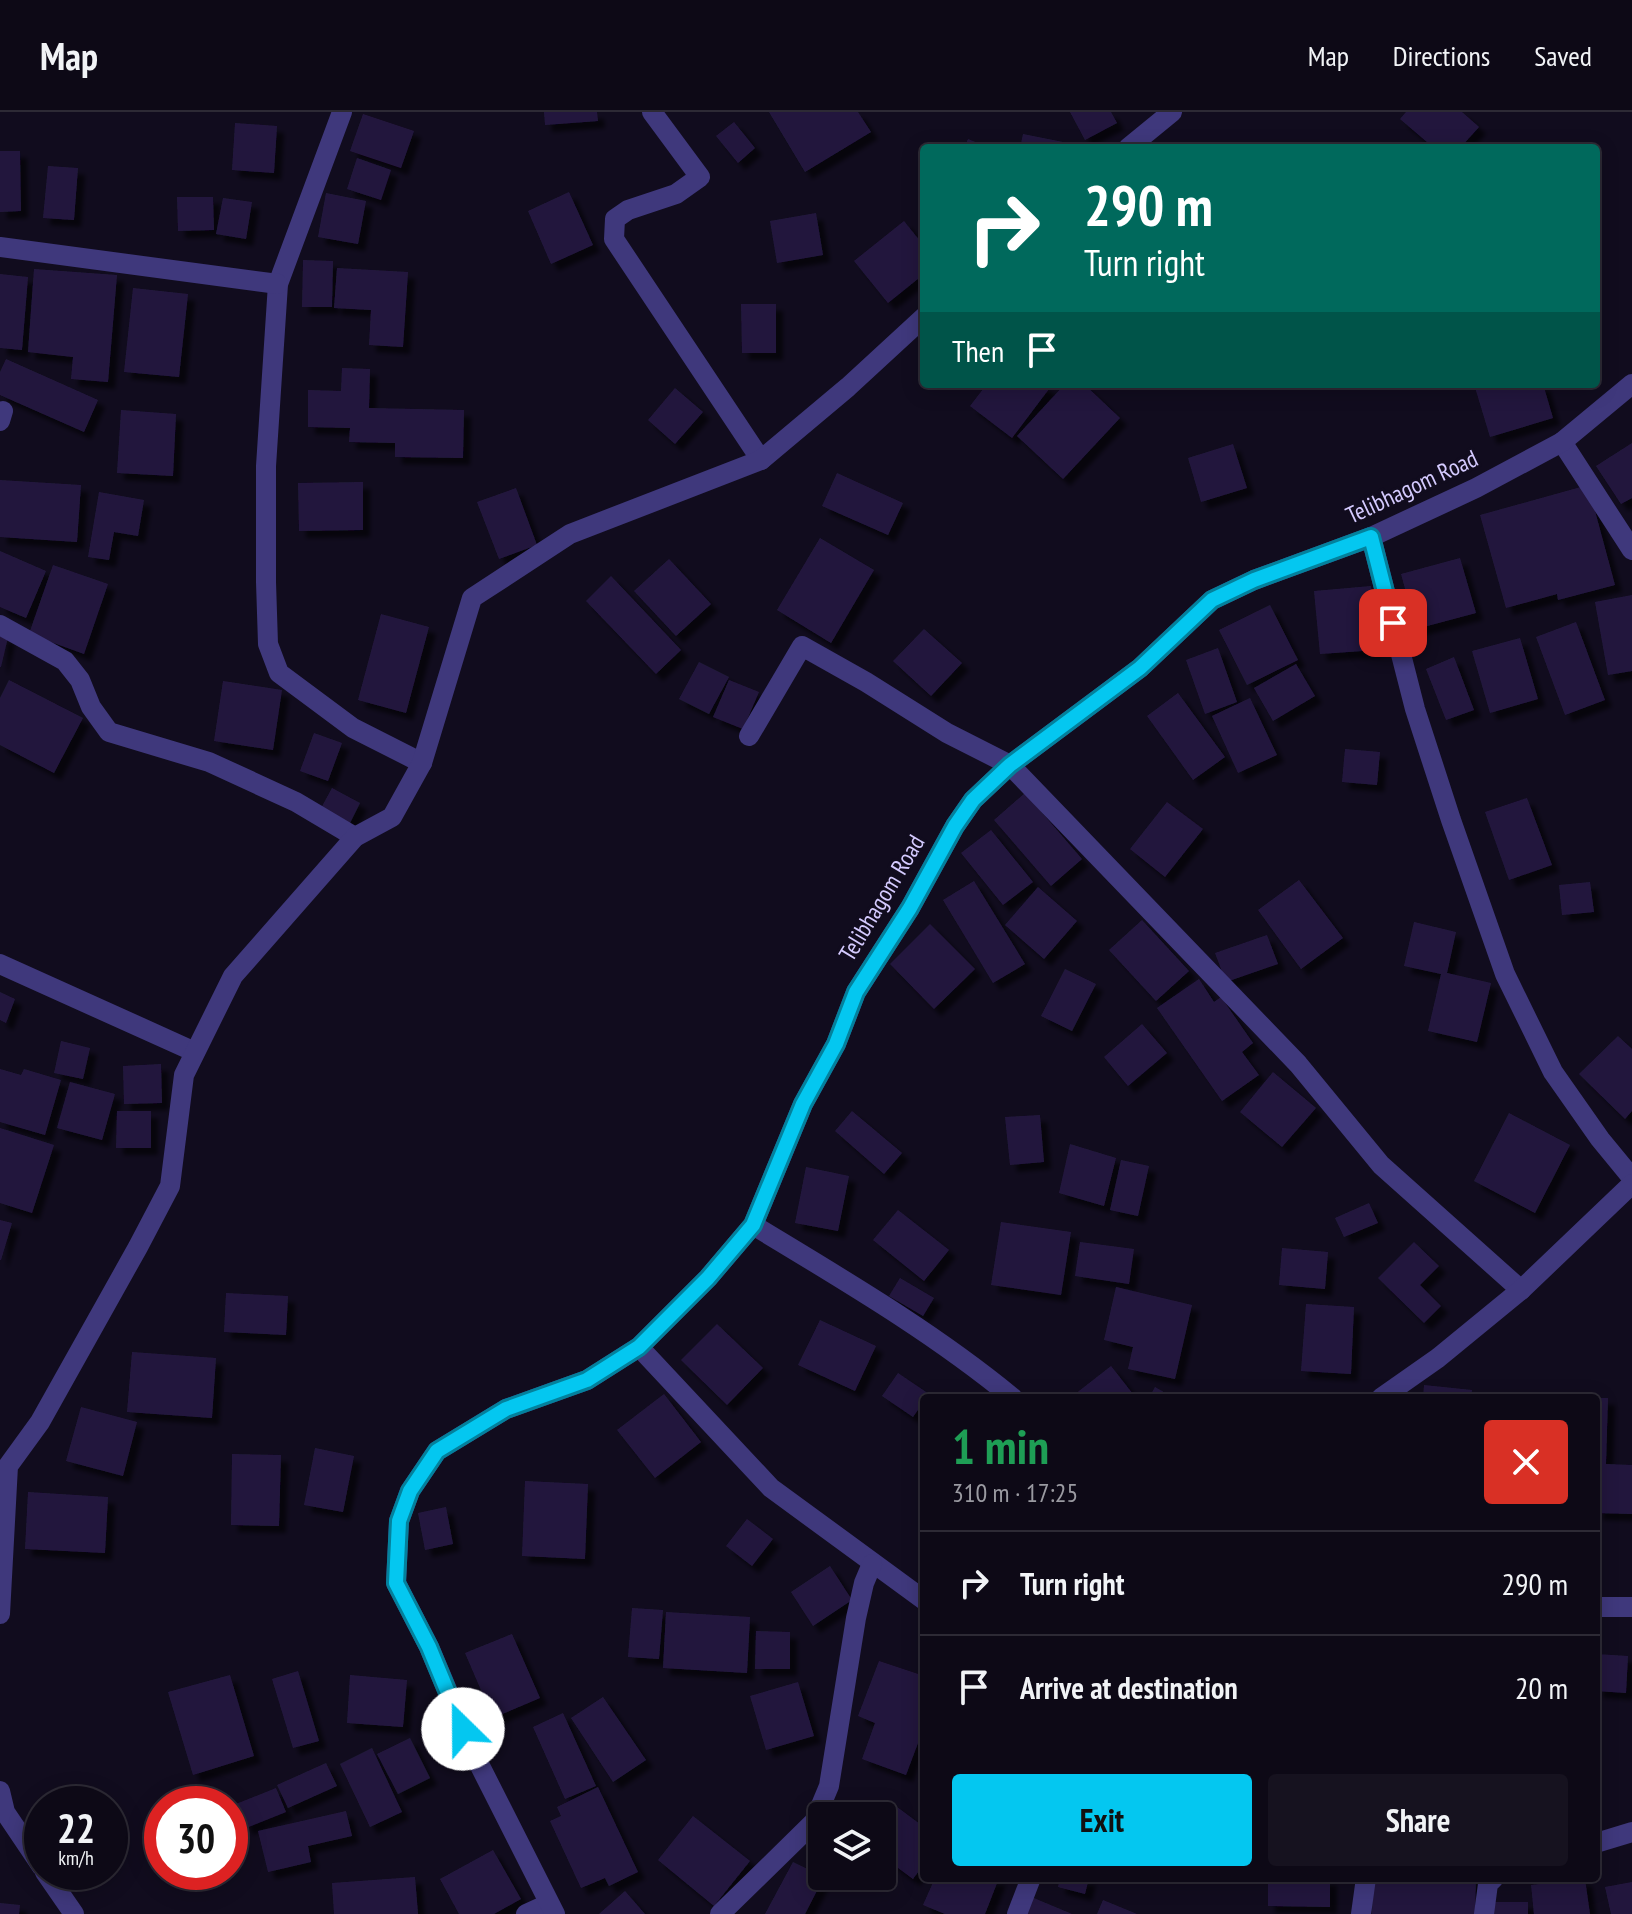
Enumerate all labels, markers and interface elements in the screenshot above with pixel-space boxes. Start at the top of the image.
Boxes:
text: Map [40,31,98,80]
text: Map [1308,37,1349,74]
text: Directions [1393,37,1490,74]
text: Saved [1534,37,1592,74]
text: 290 m [1084,169,1213,241]
icon: right [952,176,1056,280]
text: Turn right [1084,239,1205,286]
icon: arrive [1020,328,1064,372]
text: Then [952,331,1004,370]
street label: Telibhagom Road [1341,443,1483,531]
pin [1359,589,1427,657]
icon: arrive [1371,601,1415,645]
street label: Telibhagom Road [832,829,931,967]
text: 1 min [952,1415,1049,1477]
button: close [1484,1420,1568,1504]
text: 310 m · 17:25 [952,1476,1078,1509]
icon: right [952,1561,996,1605]
text: Turn right [1020,1564,1124,1603]
text: 290 m [1502,1564,1568,1603]
icon: arrive [952,1665,996,1709]
text: Arrive at destination [1020,1668,1238,1707]
text: 20 m [1515,1668,1568,1707]
position arrow [421,1687,505,1771]
button: Exit [952,1774,1252,1866]
button: Share [1268,1774,1568,1866]
speed limit sign: 30 [144,1786,248,1890]
text: 22 [57,1802,95,1854]
map controls [808,1802,896,1890]
button: layers [808,1802,896,1890]
text: km/h [58,1845,94,1871]

